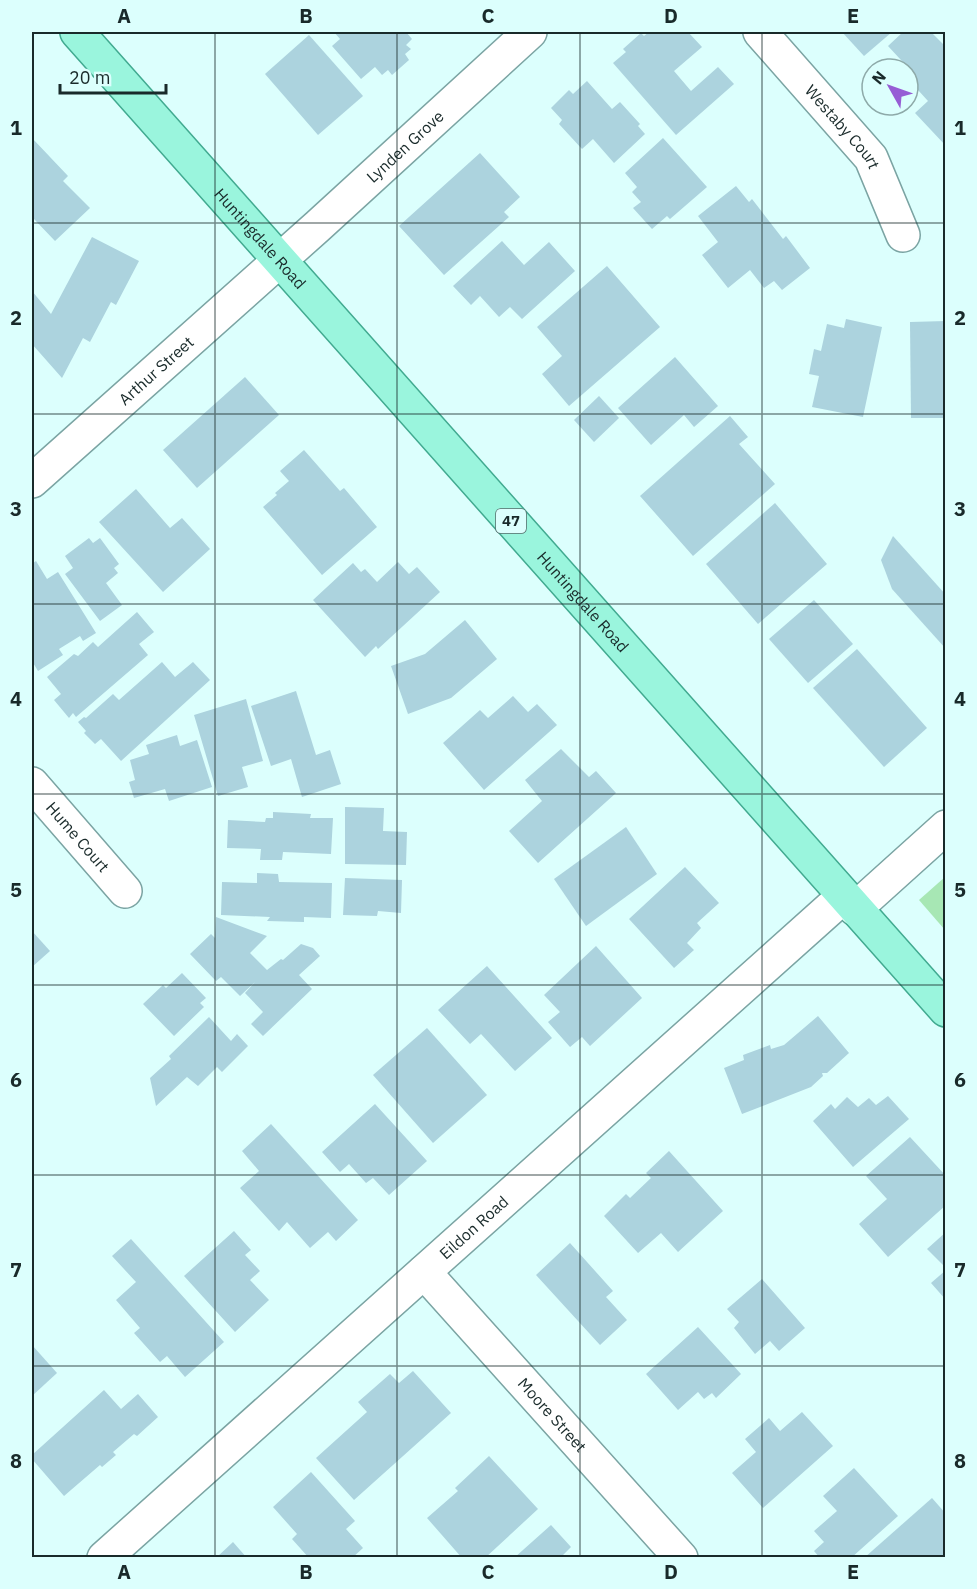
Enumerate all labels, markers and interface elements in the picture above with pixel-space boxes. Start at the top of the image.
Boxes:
text: A [117,2,131,29]
text: B [299,2,313,29]
text: C [481,2,495,29]
text: D [664,2,678,29]
text: E [847,2,859,29]
scale bar [60,57,166,95]
north arrow [860,57,920,117]
text: 20 m [69,66,111,89]
text: N [867,66,890,88]
street label: Westaby Court [801,80,884,172]
street label: Lynden Grove [362,106,448,187]
text: 1 [10,114,22,141]
text: 1 [954,114,966,141]
street label: Huntingdale Road [210,184,310,293]
text: 2 [10,304,22,331]
text: 2 [954,304,966,331]
street label: Arthur Street [114,332,197,409]
text: 3 [10,495,22,522]
text: 3 [954,495,966,522]
road number: 47 [496,509,526,533]
street label: Huntingdale Road [533,547,633,656]
text: 4 [10,685,22,712]
text: 4 [954,685,966,712]
street label: Hume Court [42,798,114,876]
text: 5 [10,876,22,903]
text: 5 [954,876,966,903]
text: 6 [10,1066,22,1093]
text: 6 [954,1066,966,1093]
street label: Eildon Road [435,1191,512,1263]
text: 7 [10,1256,22,1283]
text: 7 [954,1256,966,1283]
street label: Moore Street [514,1373,591,1456]
text: 8 [10,1447,22,1474]
text: 8 [954,1447,966,1474]
text: A [117,1558,131,1585]
text: B [299,1558,313,1585]
text: C [481,1558,495,1585]
text: D [664,1558,678,1585]
text: E [847,1558,859,1585]

